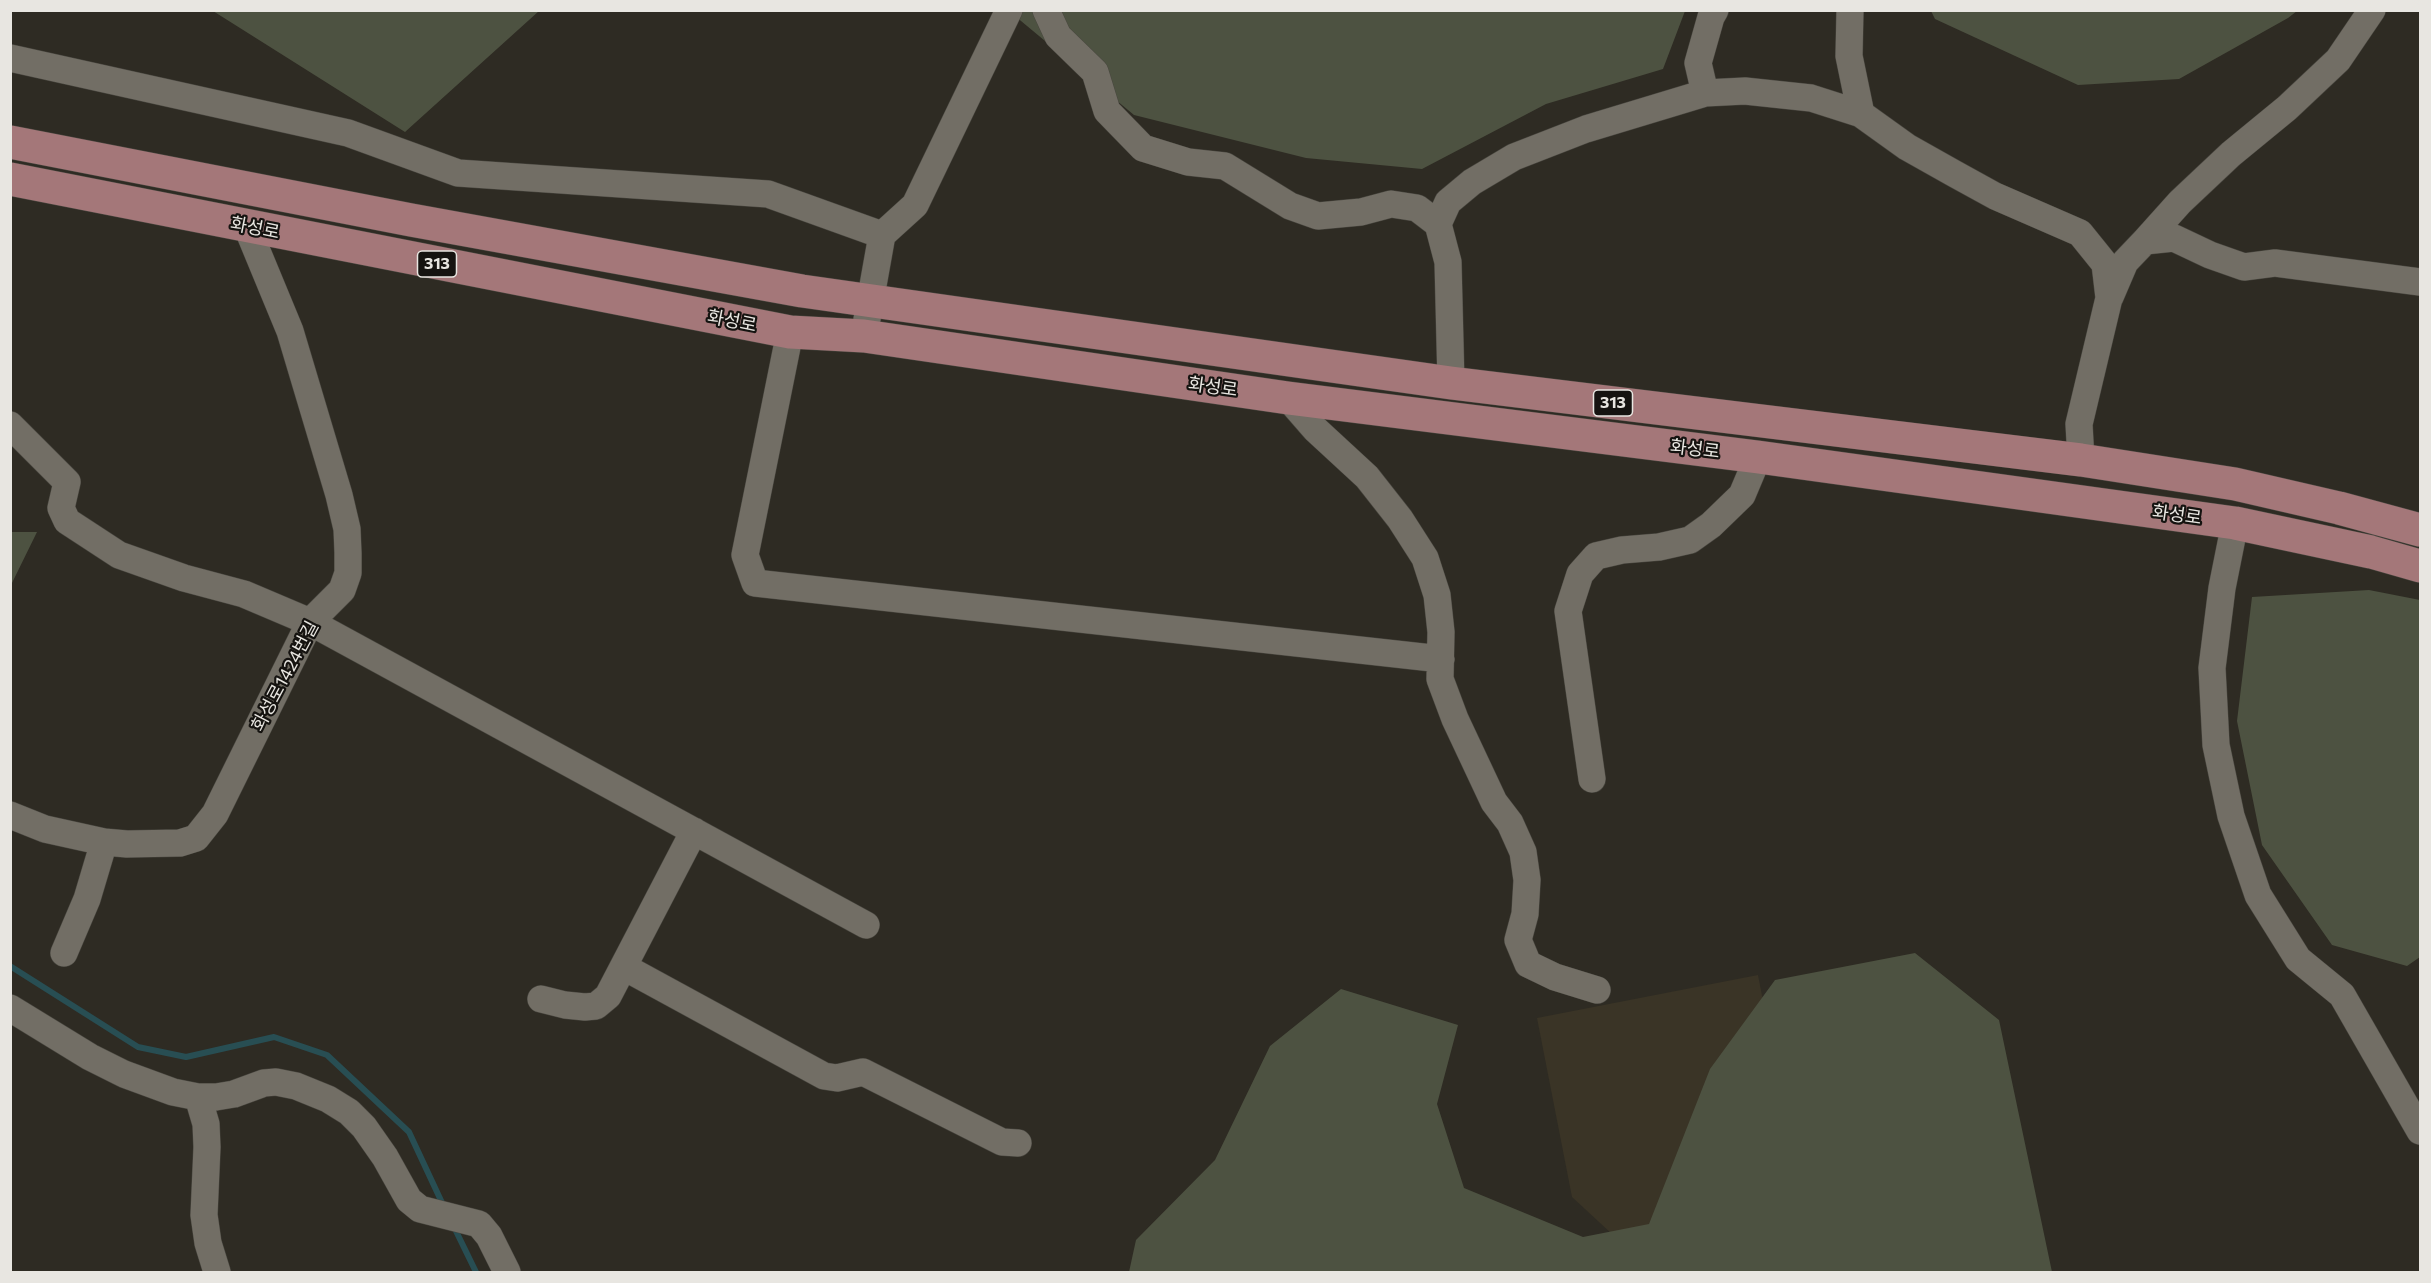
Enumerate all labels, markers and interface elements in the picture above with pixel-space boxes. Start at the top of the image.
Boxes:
street label: 화성로 [229,213,281,243]
road number: 313 [418,251,456,277]
street label: 화성로 [706,306,758,336]
street label: 화성로 [1187,373,1239,401]
road number: 313 [1594,390,1632,416]
street label: 화성로 [1669,435,1721,463]
street label: 화성로 [2151,501,2203,529]
street label: 화성로1424번길 [247,617,323,735]

